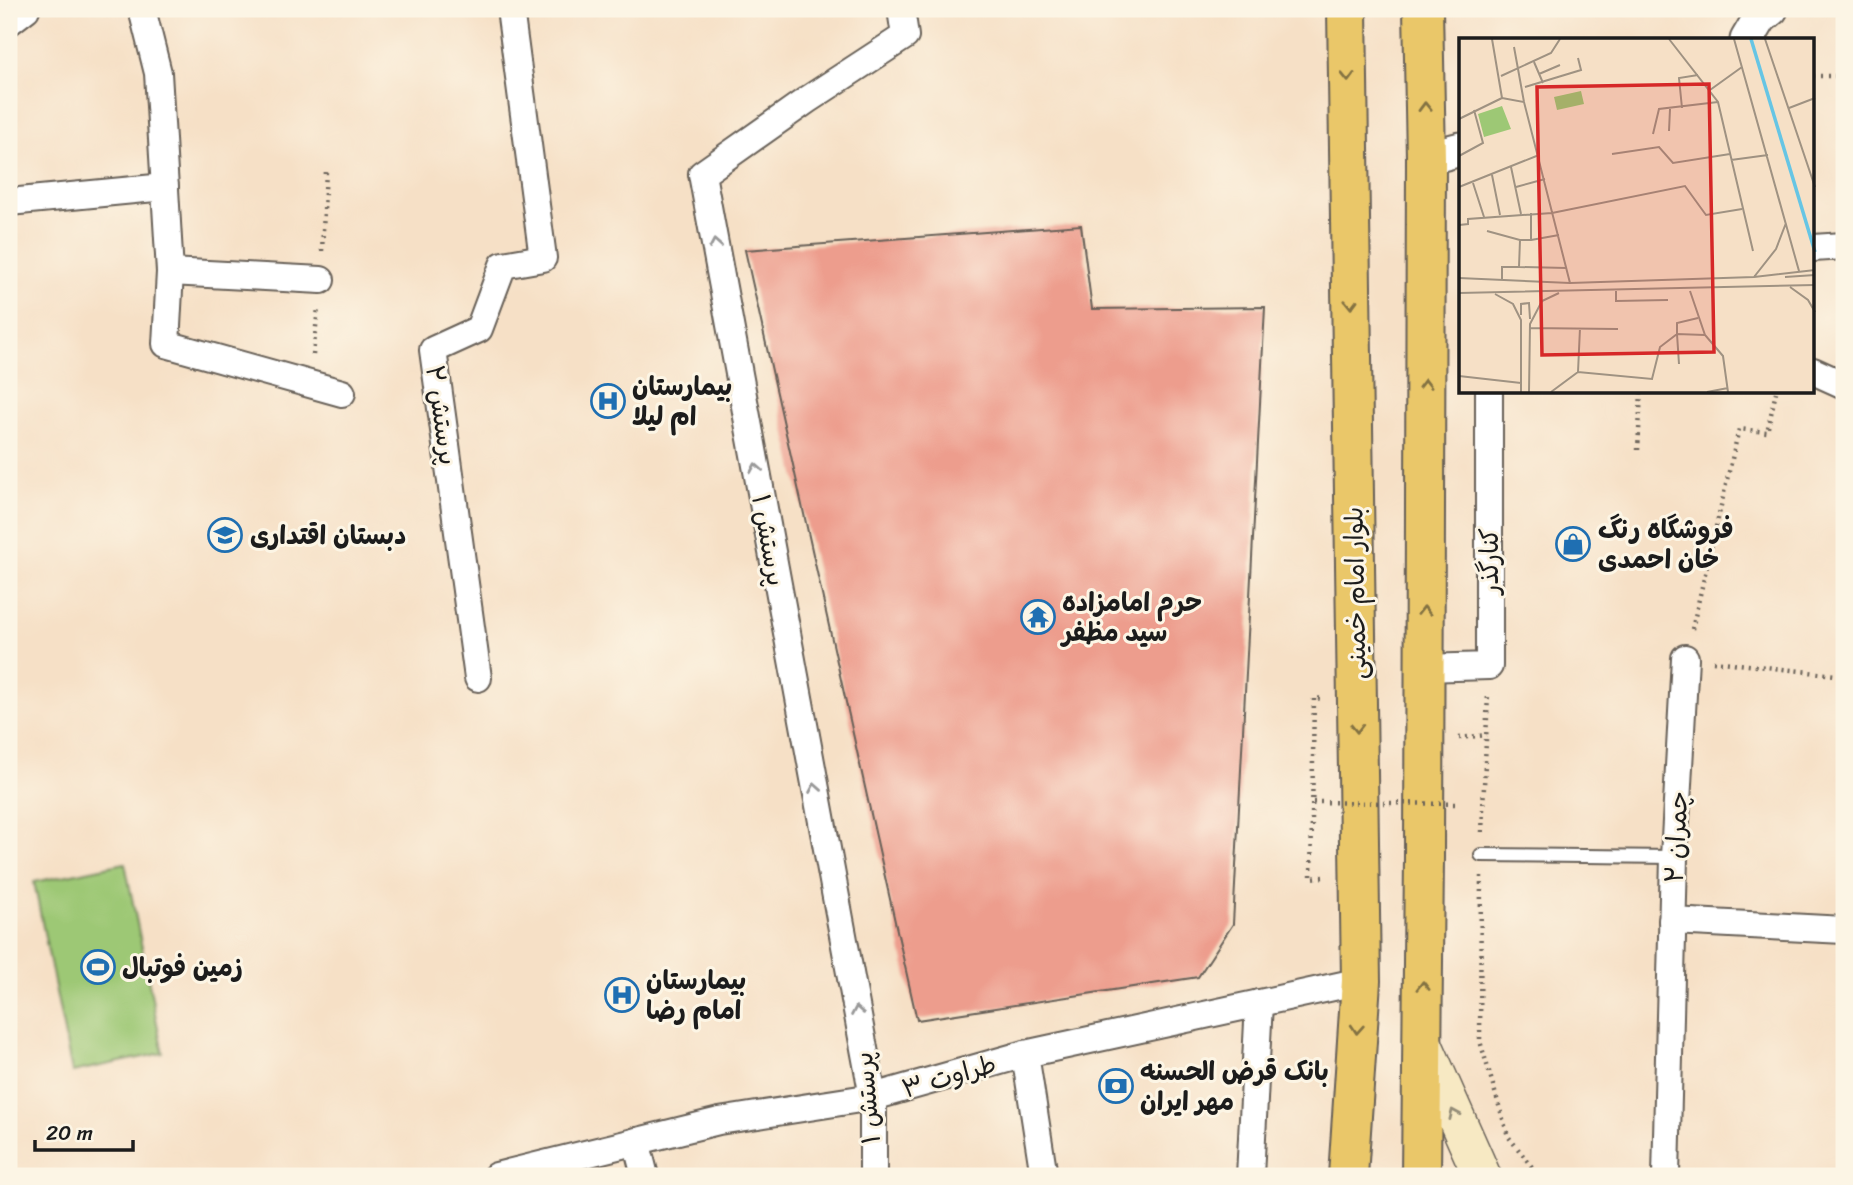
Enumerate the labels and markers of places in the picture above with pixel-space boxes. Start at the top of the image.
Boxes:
place label: بیمارستان ام لیلا [632,363,732,439]
hospital icon: بیمارستان ام لیلا [589,382,627,420]
place label: فروشگاه رنگ خان احمدی [1598,506,1734,582]
place label: دبستان اقتداری [250,512,406,558]
school or university icon: دبستان اقتداری [206,516,244,554]
shop icon: فروشگاه رنگ خان احمدی [1554,525,1592,563]
place label: حرم امامزاده سید مظفر [1059,579,1202,655]
temple icon: حرم امامزاده سید مظفر [1019,598,1057,636]
place label: زمین فوتبال [122,944,243,990]
sports icon: زمین فوتبال [79,948,117,986]
place label: بیمارستان امام رضا [646,957,746,1033]
hospital icon: بیمارستان امام رضا [603,976,641,1014]
place label: بانک قرض الحسنه مهر ایران [1140,1048,1329,1124]
bank icon: بانک قرض الحسنه مهر ایران [1097,1067,1135,1105]

